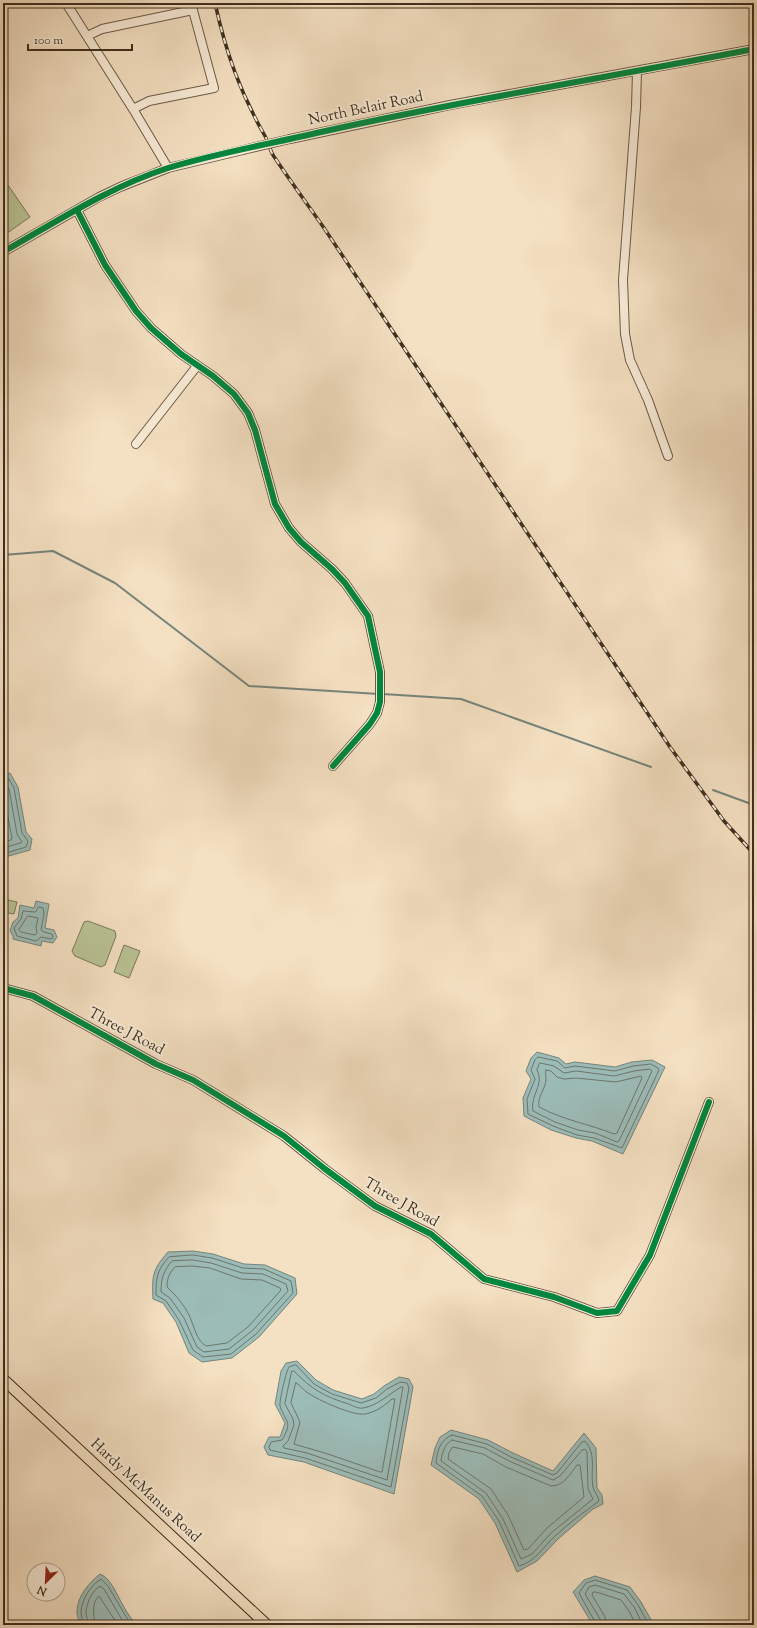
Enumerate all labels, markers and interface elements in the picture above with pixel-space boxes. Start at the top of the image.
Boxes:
scale bar [28,26,132,52]
text: 100 m [34,32,63,50]
street label: North Belair Road [307,86,426,131]
street label: Three J Road [84,1003,168,1061]
street label: Three J Road [360,1173,443,1233]
street label: Hardy McManus Road [85,1434,205,1548]
north arrow [26,1562,66,1602]
text: N [35,1581,51,1600]

